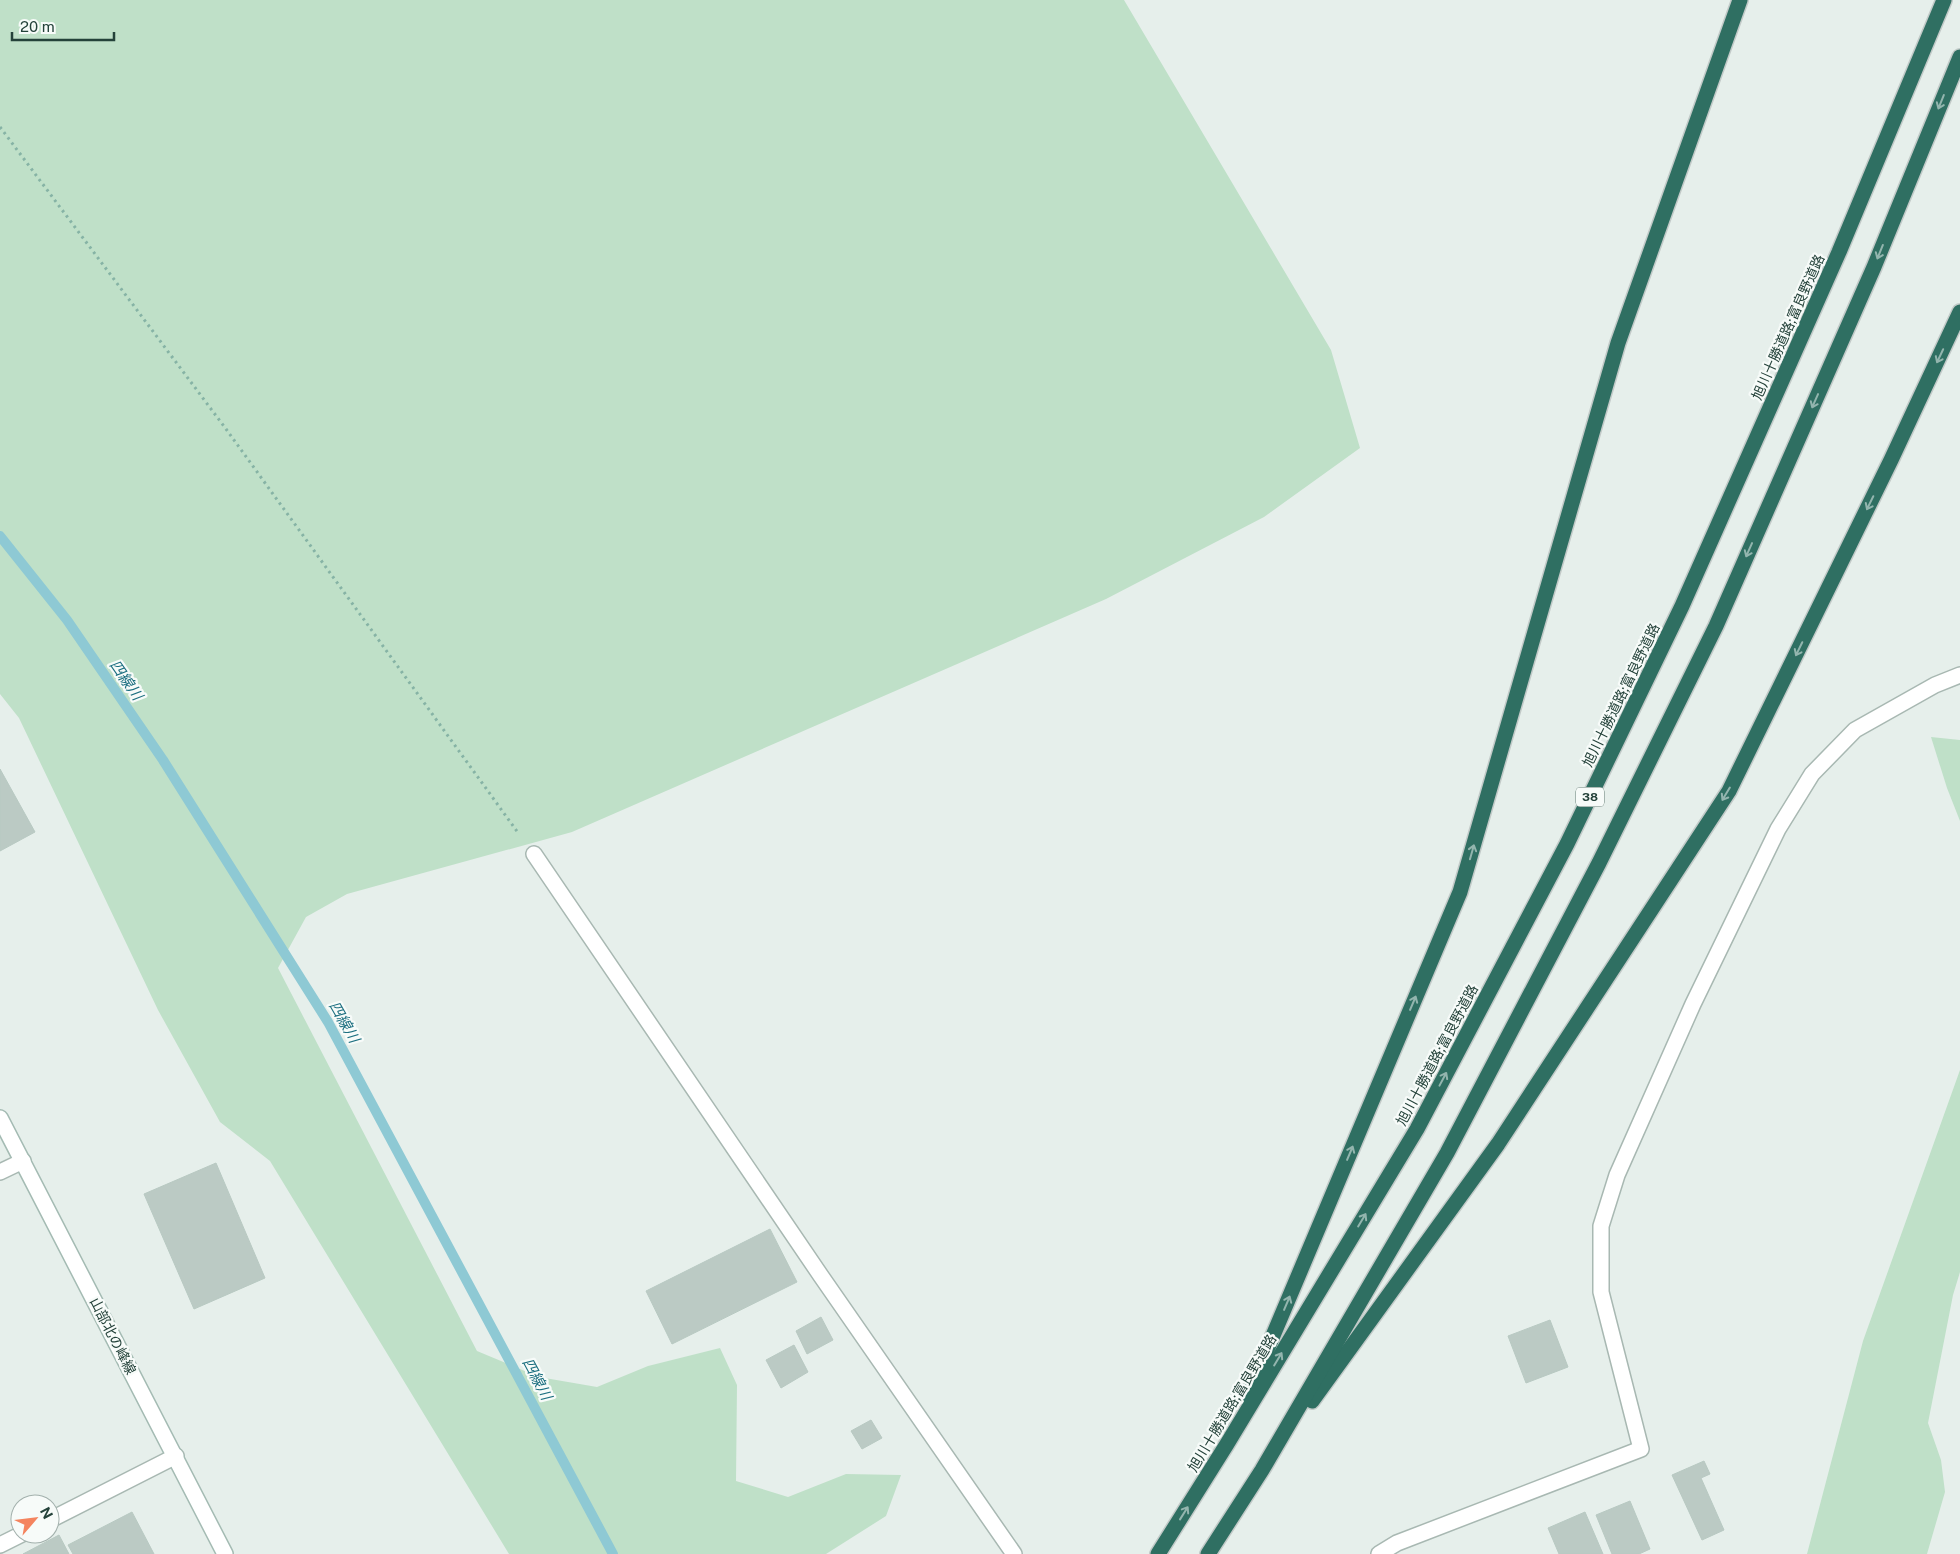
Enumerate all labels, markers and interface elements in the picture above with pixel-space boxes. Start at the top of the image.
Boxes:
scale bar [12,10,115,42]
text: 20 m [20,18,55,35]
one-way arrow [1936,94,1946,109]
one-way arrow [1874,244,1884,259]
street label: 旭川十勝道路;富良野道路 [1749,252,1827,402]
one-way arrow [1934,348,1944,363]
one-way arrow [1809,393,1819,408]
one-way arrow [1865,495,1875,510]
one-way arrow [1744,542,1754,557]
street label: 旭川十勝道路;富良野道路 [1579,621,1663,769]
one-way arrow [1794,641,1803,656]
water label: 四線川 [107,656,147,705]
one-way arrow [1721,787,1731,801]
road number: 38 [1576,788,1604,806]
one-way arrow [1467,844,1477,860]
street label: 旭川十勝道路;富良野道路 [1393,982,1481,1128]
one-way arrow [1409,996,1419,1011]
water label: 四線川 [326,998,364,1047]
one-way arrow [1439,1073,1449,1087]
one-way arrow [1345,1146,1355,1161]
one-way arrow [1358,1214,1368,1228]
street label: 山部北の峰線 [87,1295,139,1377]
one-way arrow [1282,1296,1292,1311]
street label: 旭川十勝道路;富良野道路 [1185,1331,1279,1475]
one-way arrow [1274,1353,1284,1367]
water label: 四線川 [519,1355,556,1404]
north arrow [10,1494,60,1544]
text: N [37,1504,56,1521]
one-way arrow [1180,1506,1190,1520]

